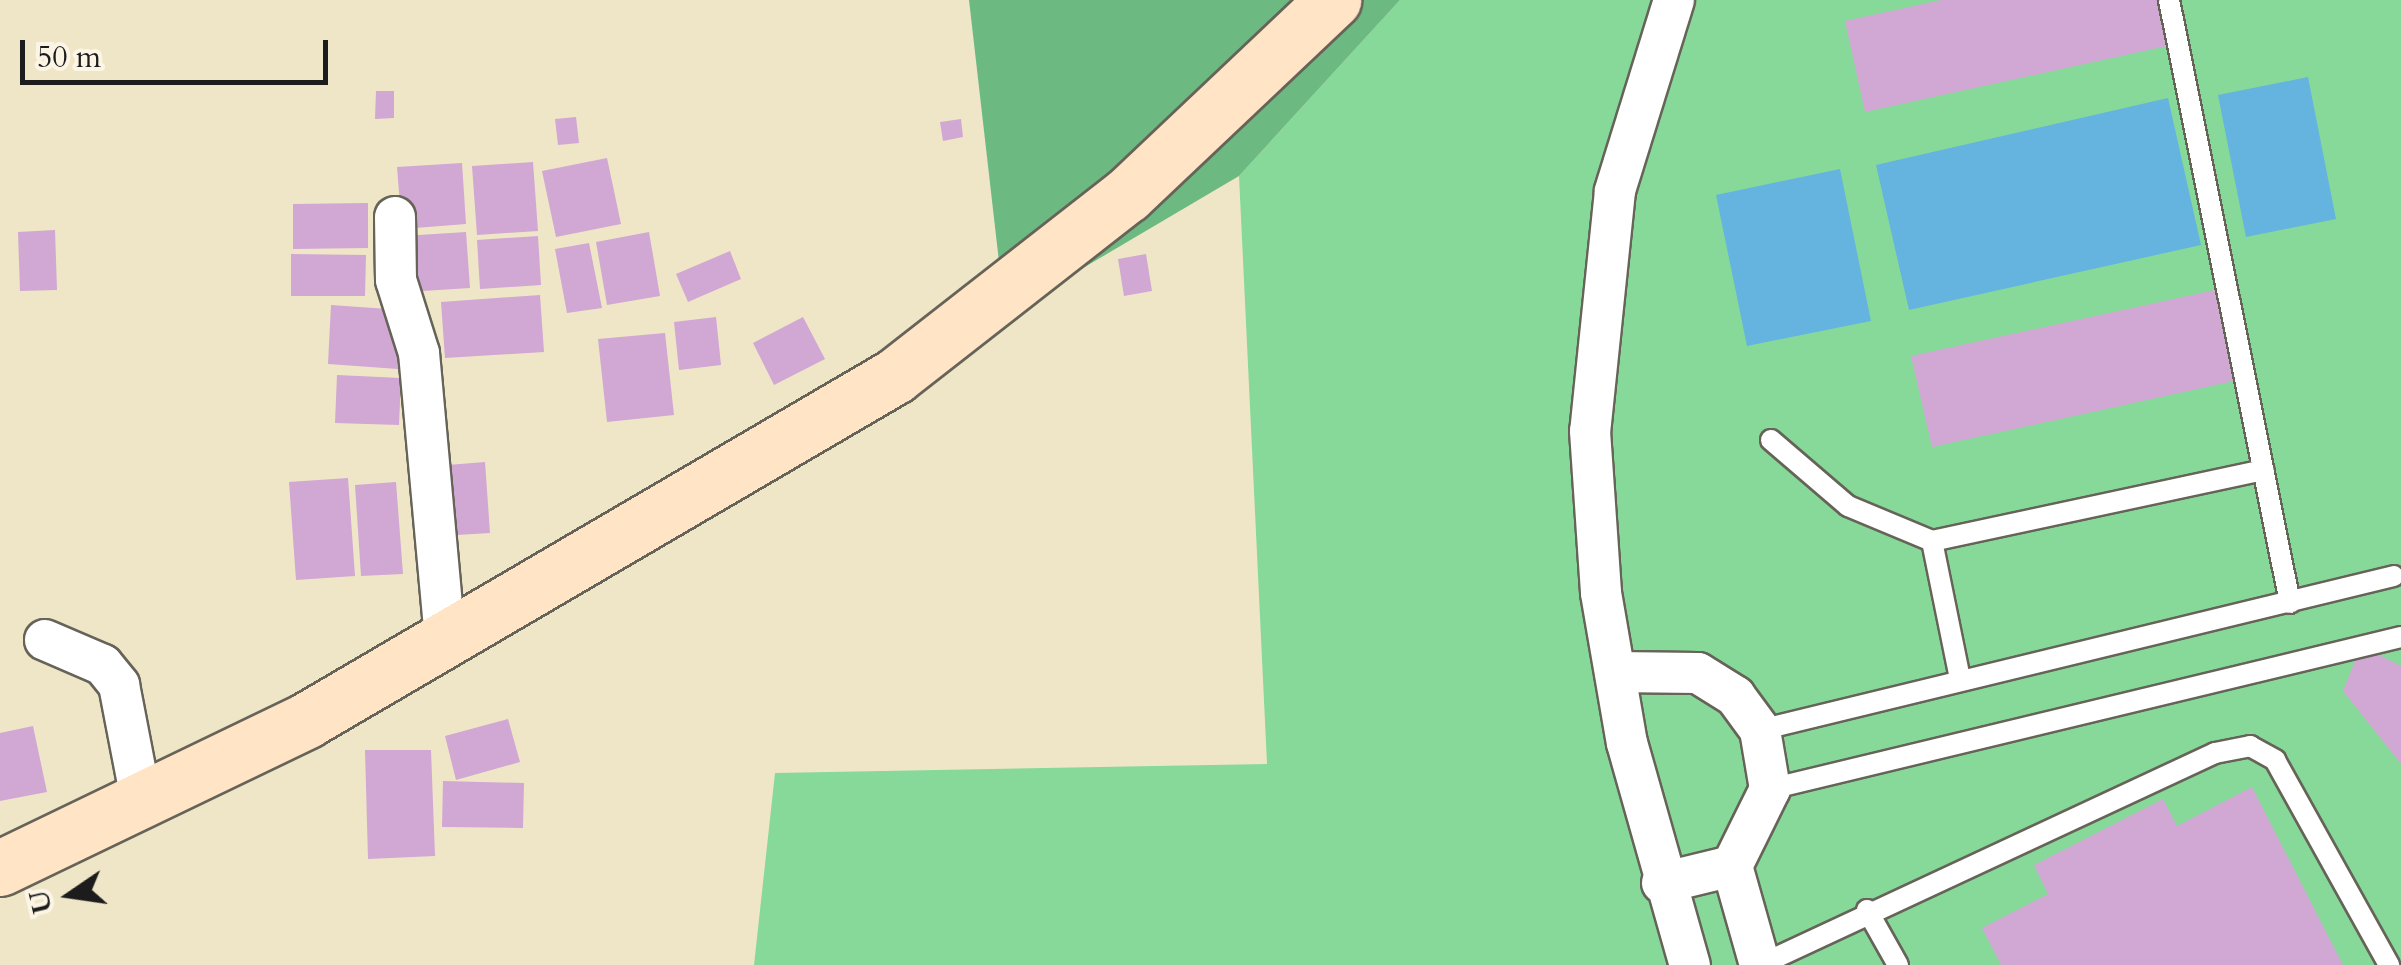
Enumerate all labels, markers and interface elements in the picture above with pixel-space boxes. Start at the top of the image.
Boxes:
scale bar [25,20,332,82]
text: 50 m [37,37,101,78]
north arrow [20,845,120,945]
text: U [20,886,62,917]

